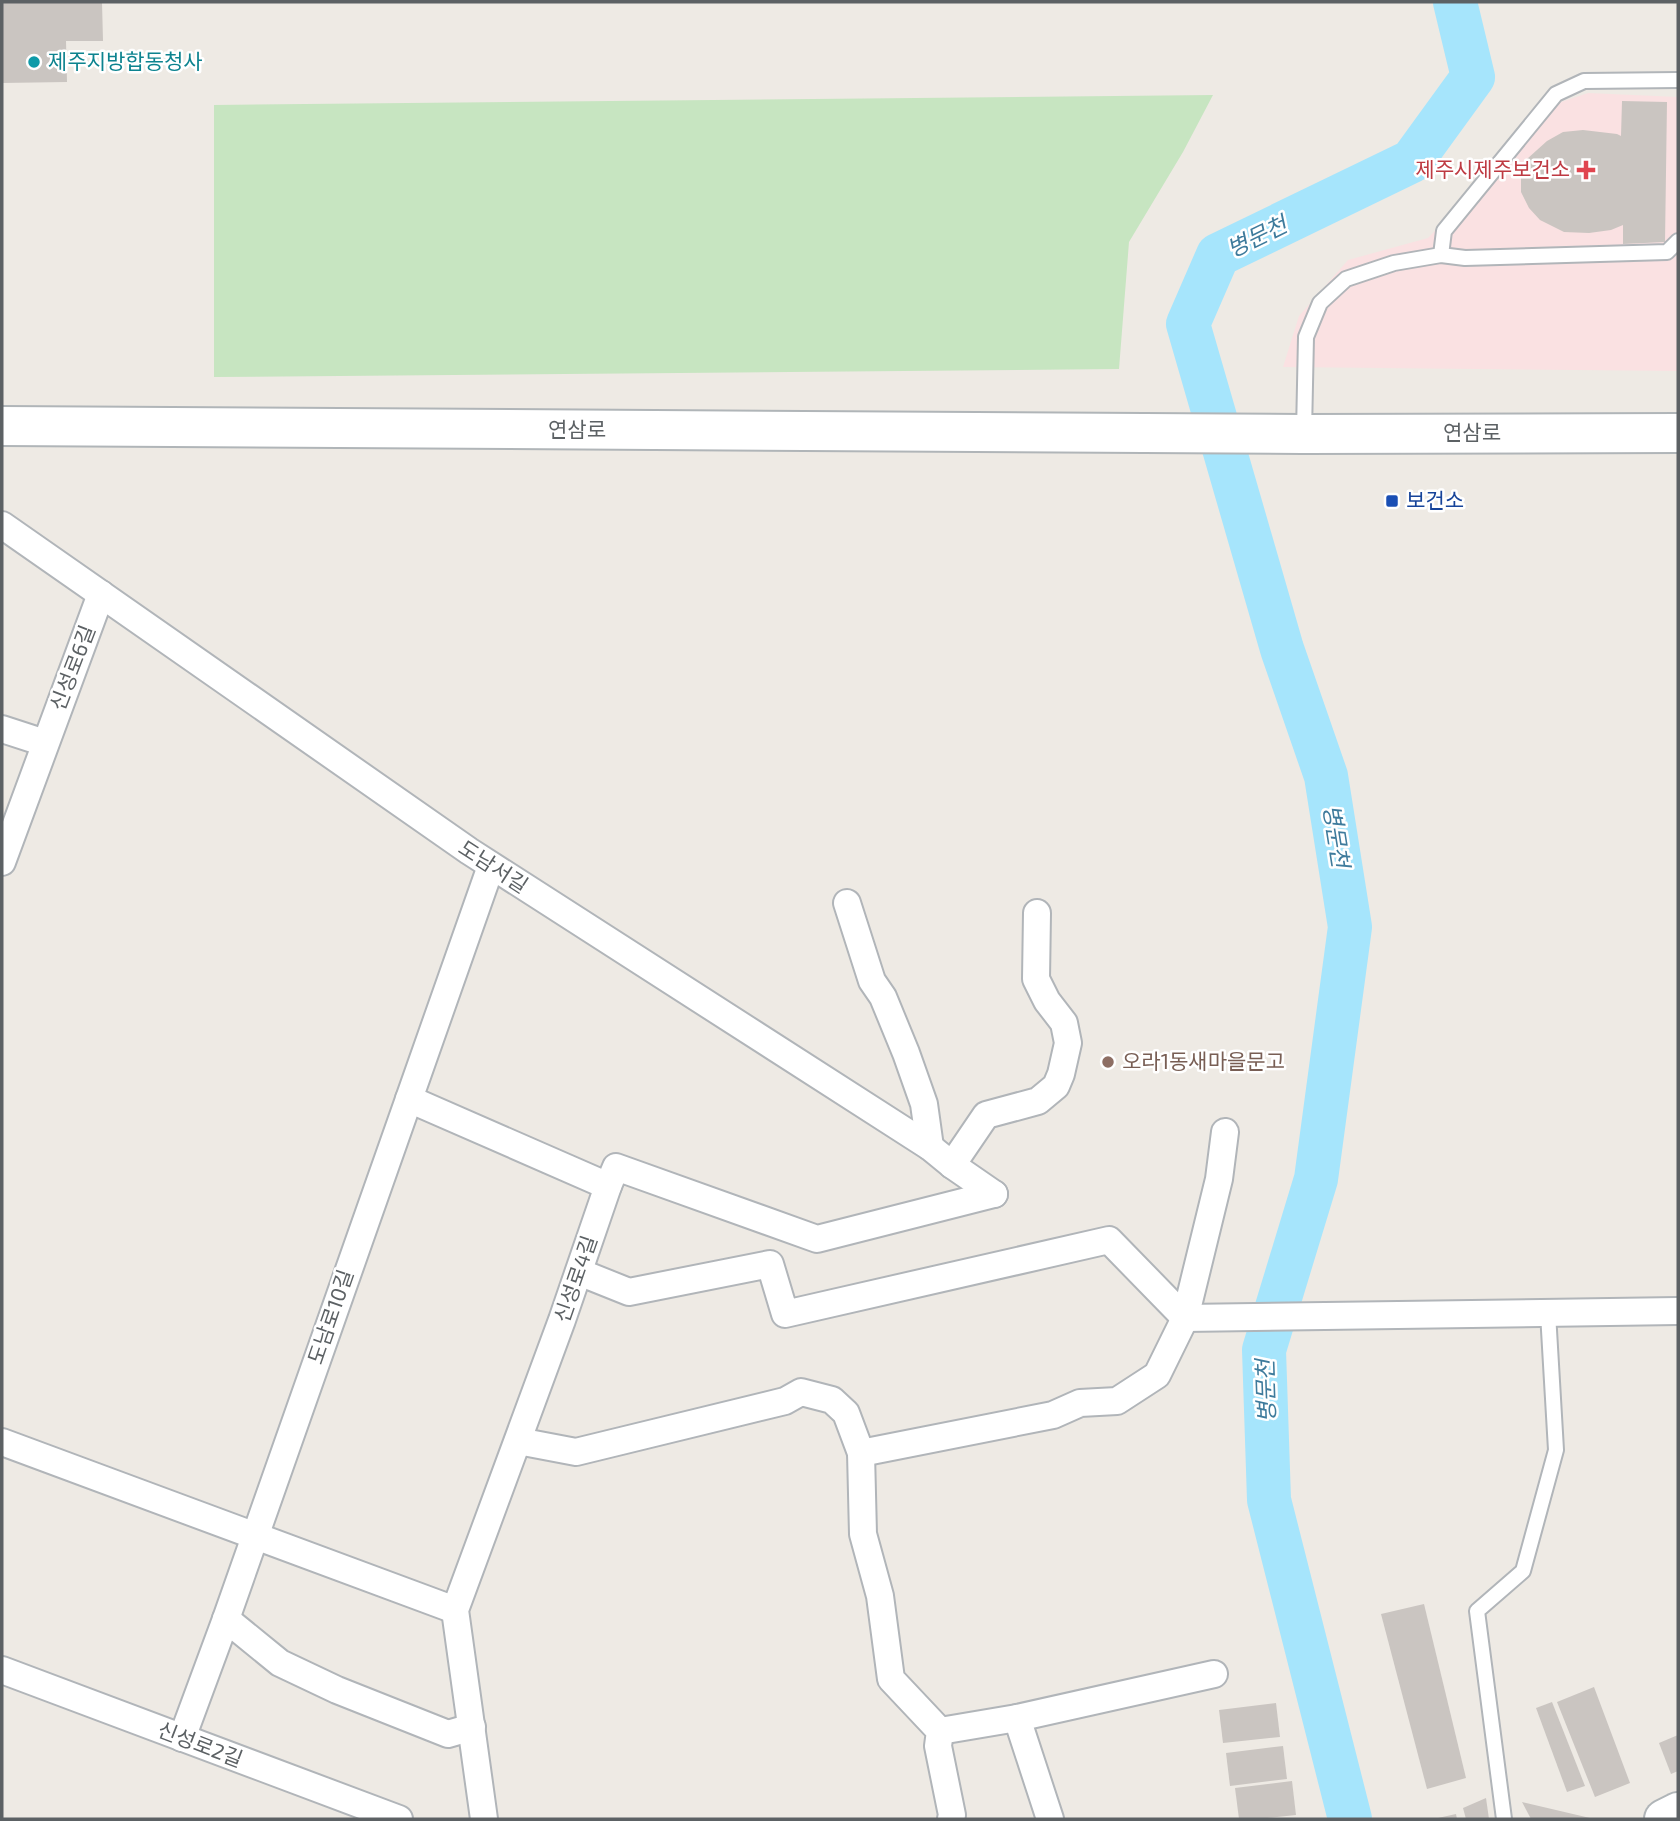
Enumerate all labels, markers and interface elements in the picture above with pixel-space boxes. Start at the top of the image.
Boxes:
place label: 제주지방합동청사 [48,48,203,73]
marker: 제주지방합동청사 [26,54,42,70]
place label: 제주시제주보건소 [1415,156,1570,181]
marker: 제주시제주보건소 [1576,160,1596,180]
water label: 병문천 [1222,208,1294,263]
street label: 연삼로 [548,416,606,441]
street label: 연삼로 [1443,419,1501,444]
place label: 보건소 [1406,487,1464,512]
marker: 보건소 [1384,493,1400,509]
street label: 신성로6길 [44,621,99,714]
water label: 병문천 [1318,802,1356,872]
street label: 도남서길 [455,834,533,897]
place label: 오라1동새마을문고 [1122,1048,1285,1073]
marker: 오라1동새마을문고 [1100,1054,1116,1070]
street label: 신성로4길 [548,1232,601,1325]
street label: 도남로10길 [302,1266,357,1367]
water label: 병문천 [1250,1356,1280,1423]
street label: 신성로2길 [154,1716,247,1771]

